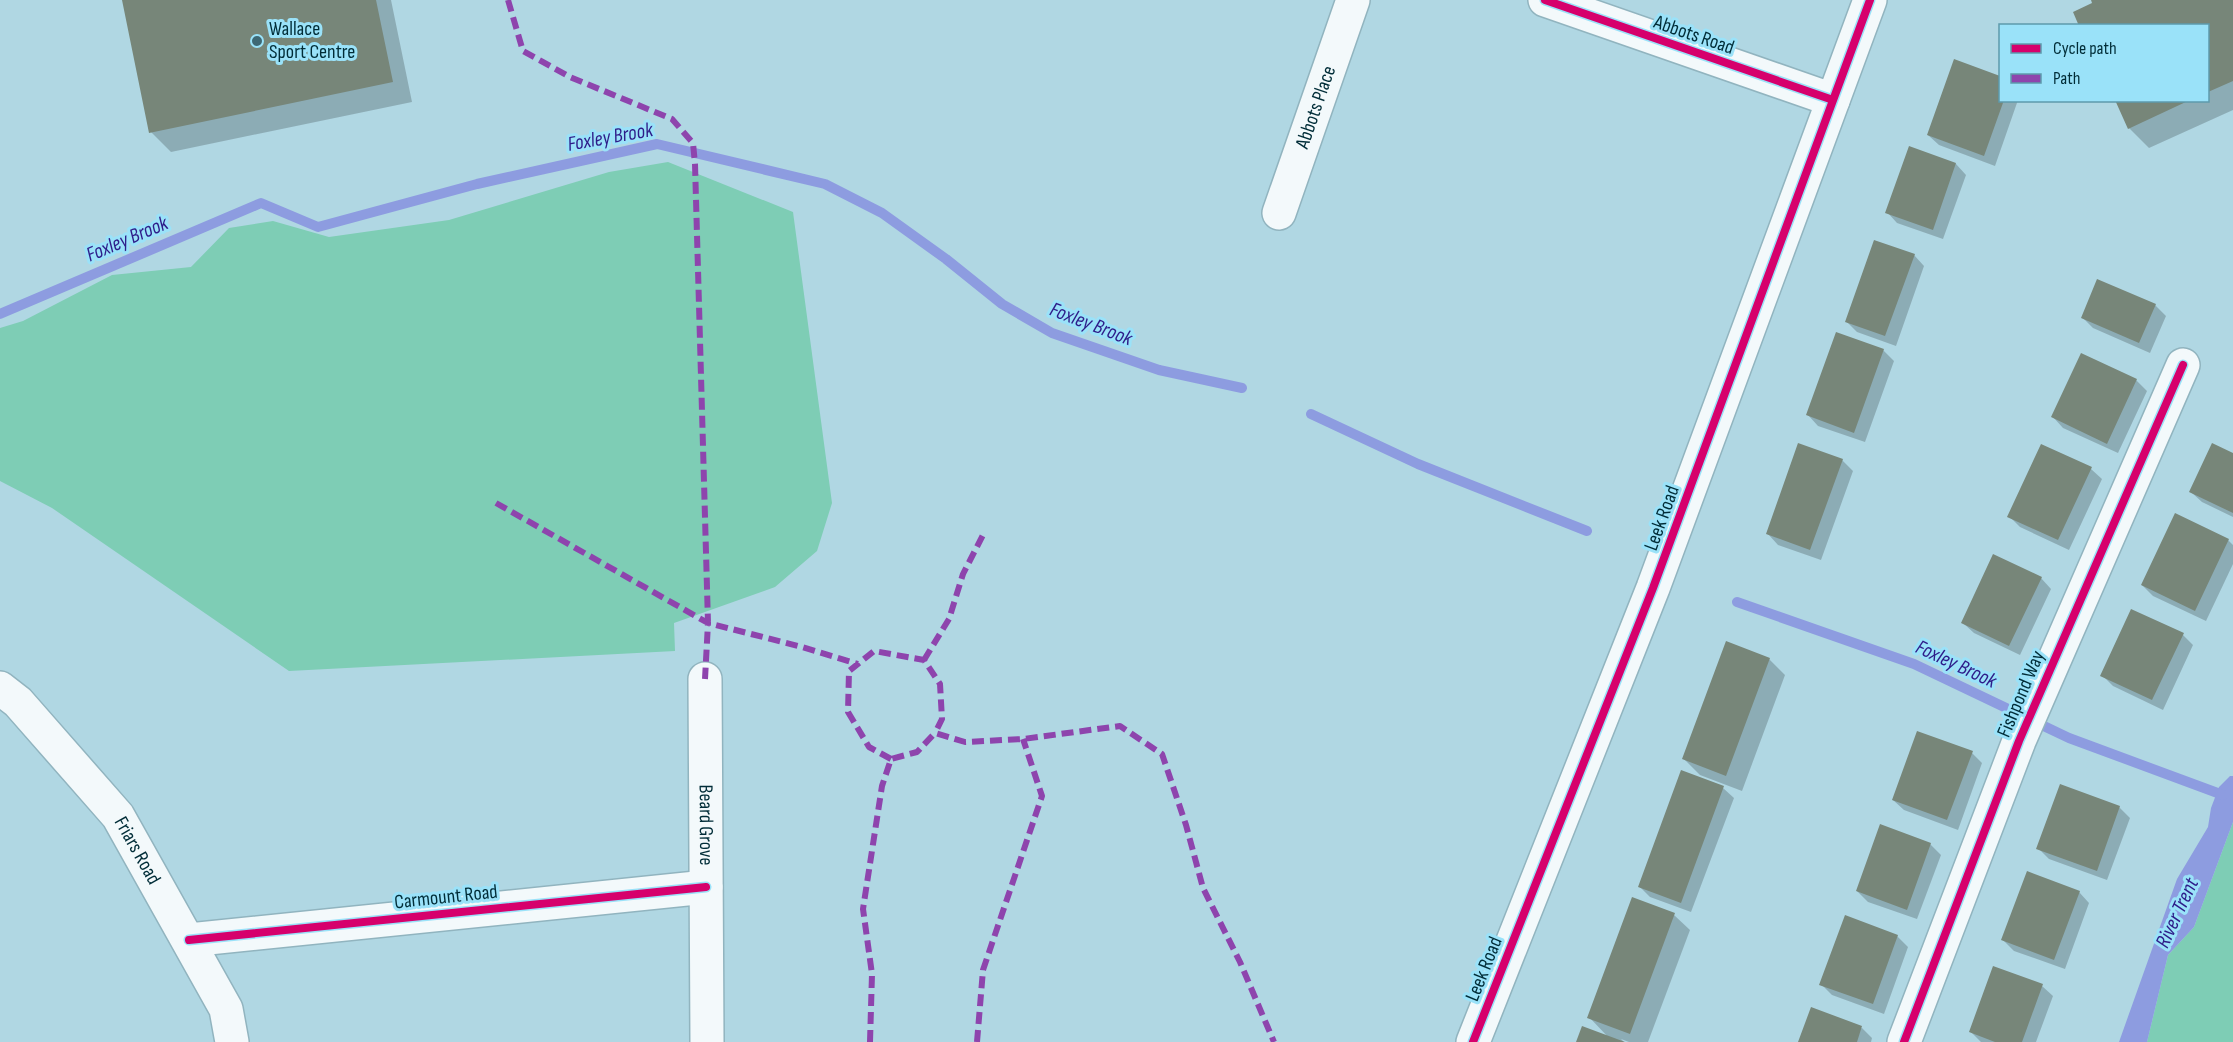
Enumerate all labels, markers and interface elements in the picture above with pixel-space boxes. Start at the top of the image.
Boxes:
street label: Abbots Road [1650,10,1737,60]
place label: Wallace Sport Centre [269,17,355,64]
legend [1999,24,2209,102]
marker: Wallace Sport Centre [250,34,264,48]
text: Cycle path [2053,38,2117,59]
street label: Abbots Place [1290,63,1341,153]
text: Path [2053,68,2081,89]
water label: Foxley Brook [565,117,656,157]
water label: Foxley Brook [82,210,173,267]
water label: Foxley Brook [1046,297,1137,352]
street label: Leek Road [1639,482,1685,554]
water label: Foxley Brook [1912,634,2001,694]
street label: Fishpond Way [1992,647,2050,741]
street label: Beard Grove [694,785,718,865]
street label: Friars Road [109,812,166,889]
water label: River Trent [2150,873,2204,952]
street label: Carmount Road [393,880,499,914]
street label: Leek Road [1460,933,1508,1005]

